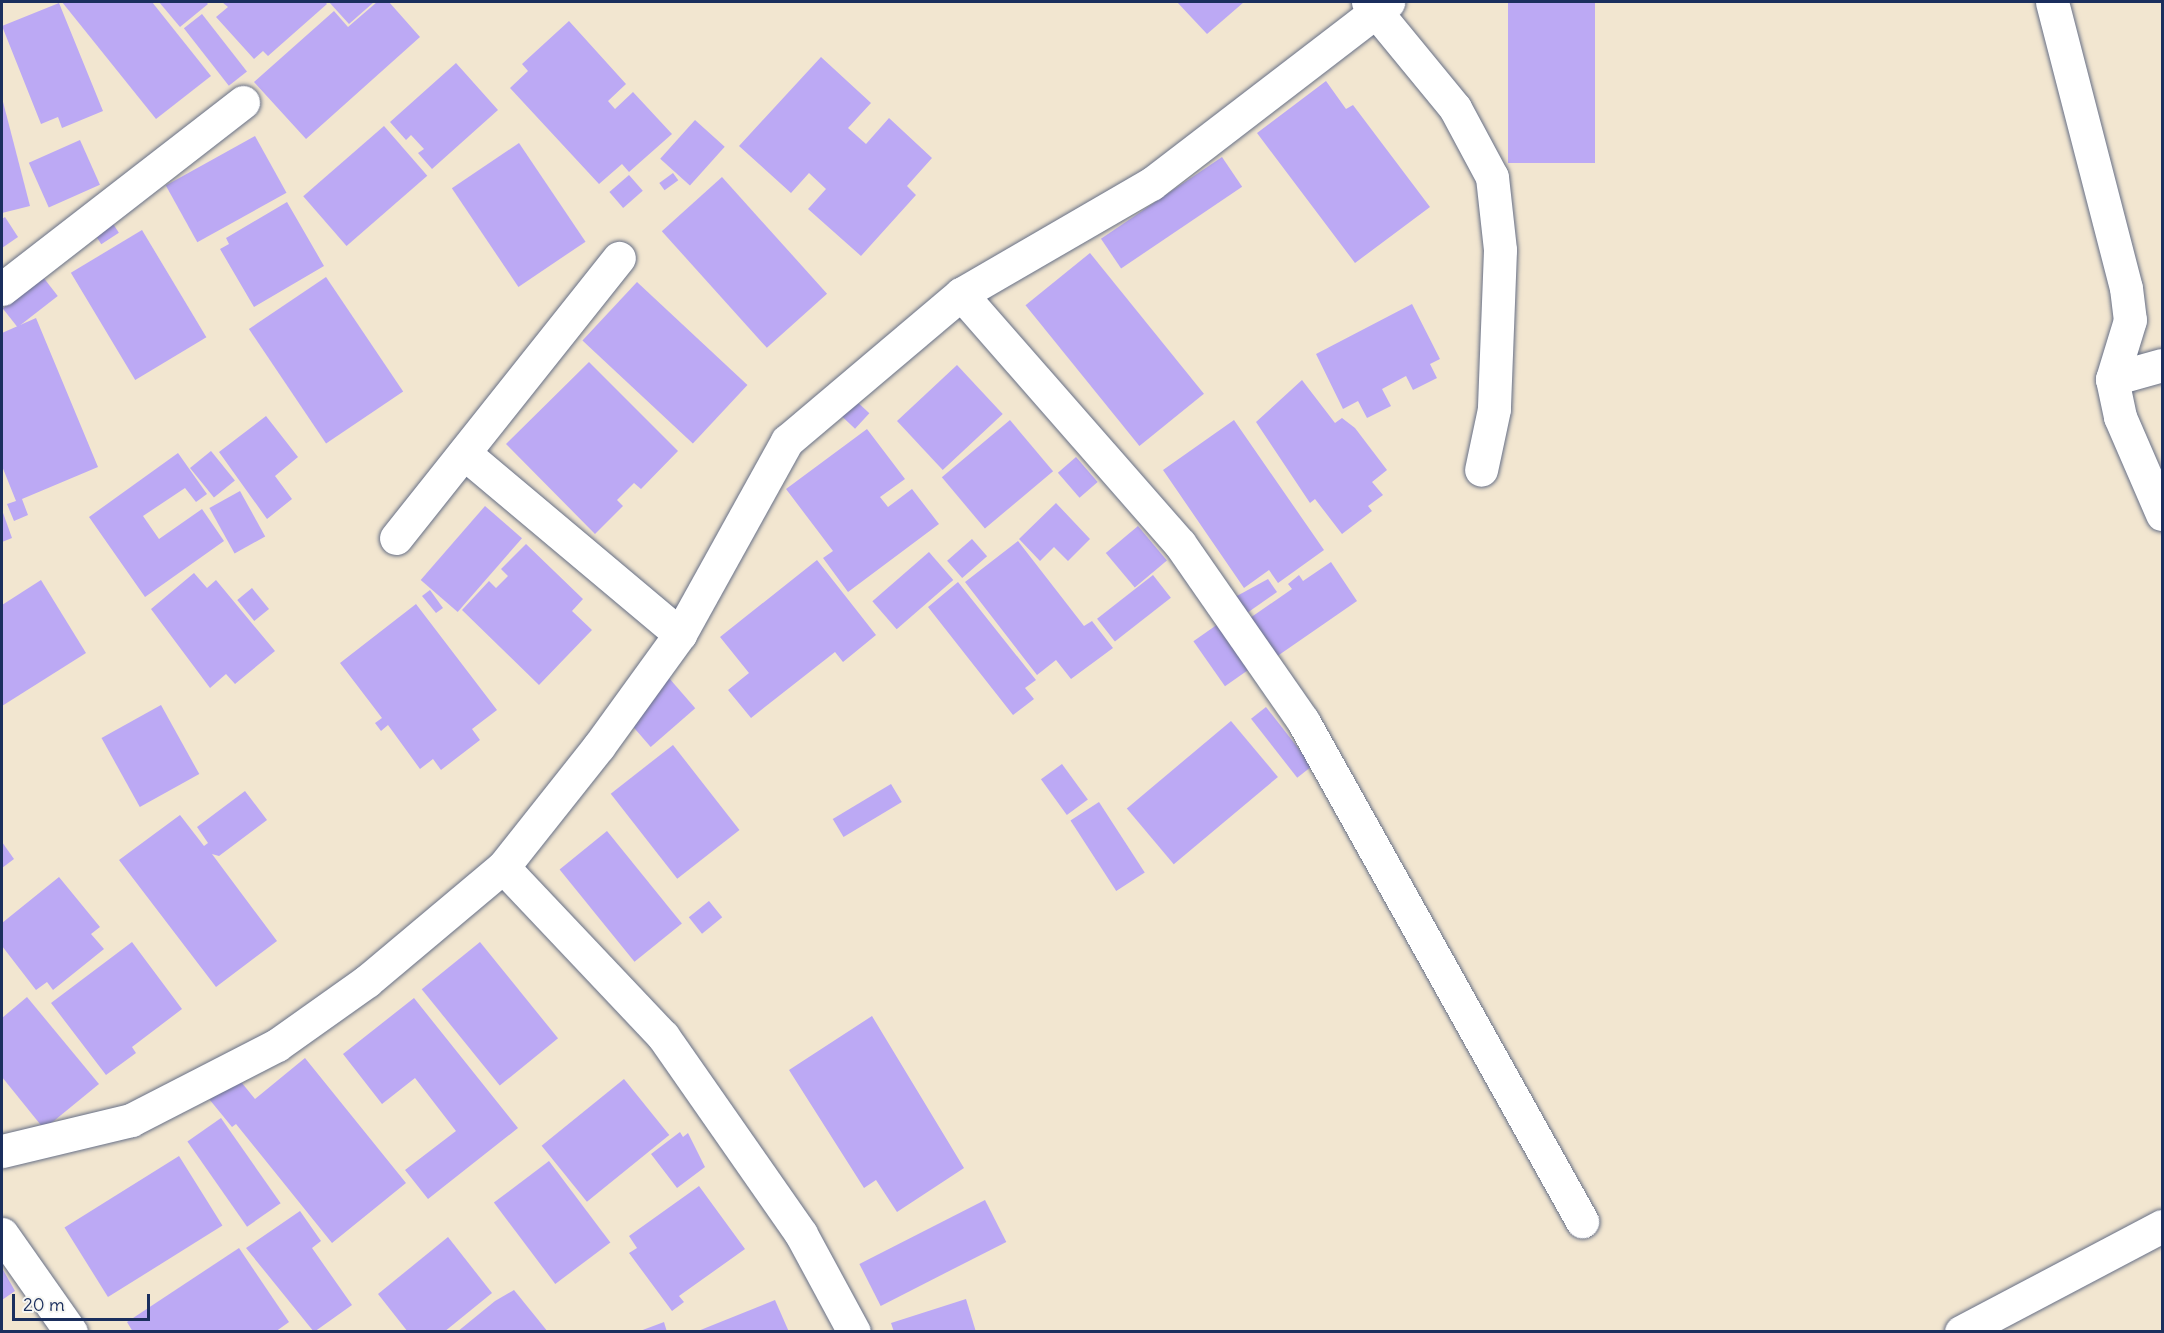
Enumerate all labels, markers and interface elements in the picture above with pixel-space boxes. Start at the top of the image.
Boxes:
scale bar [15,1282,153,1320]
text: 20 m [23,1293,65,1316]

